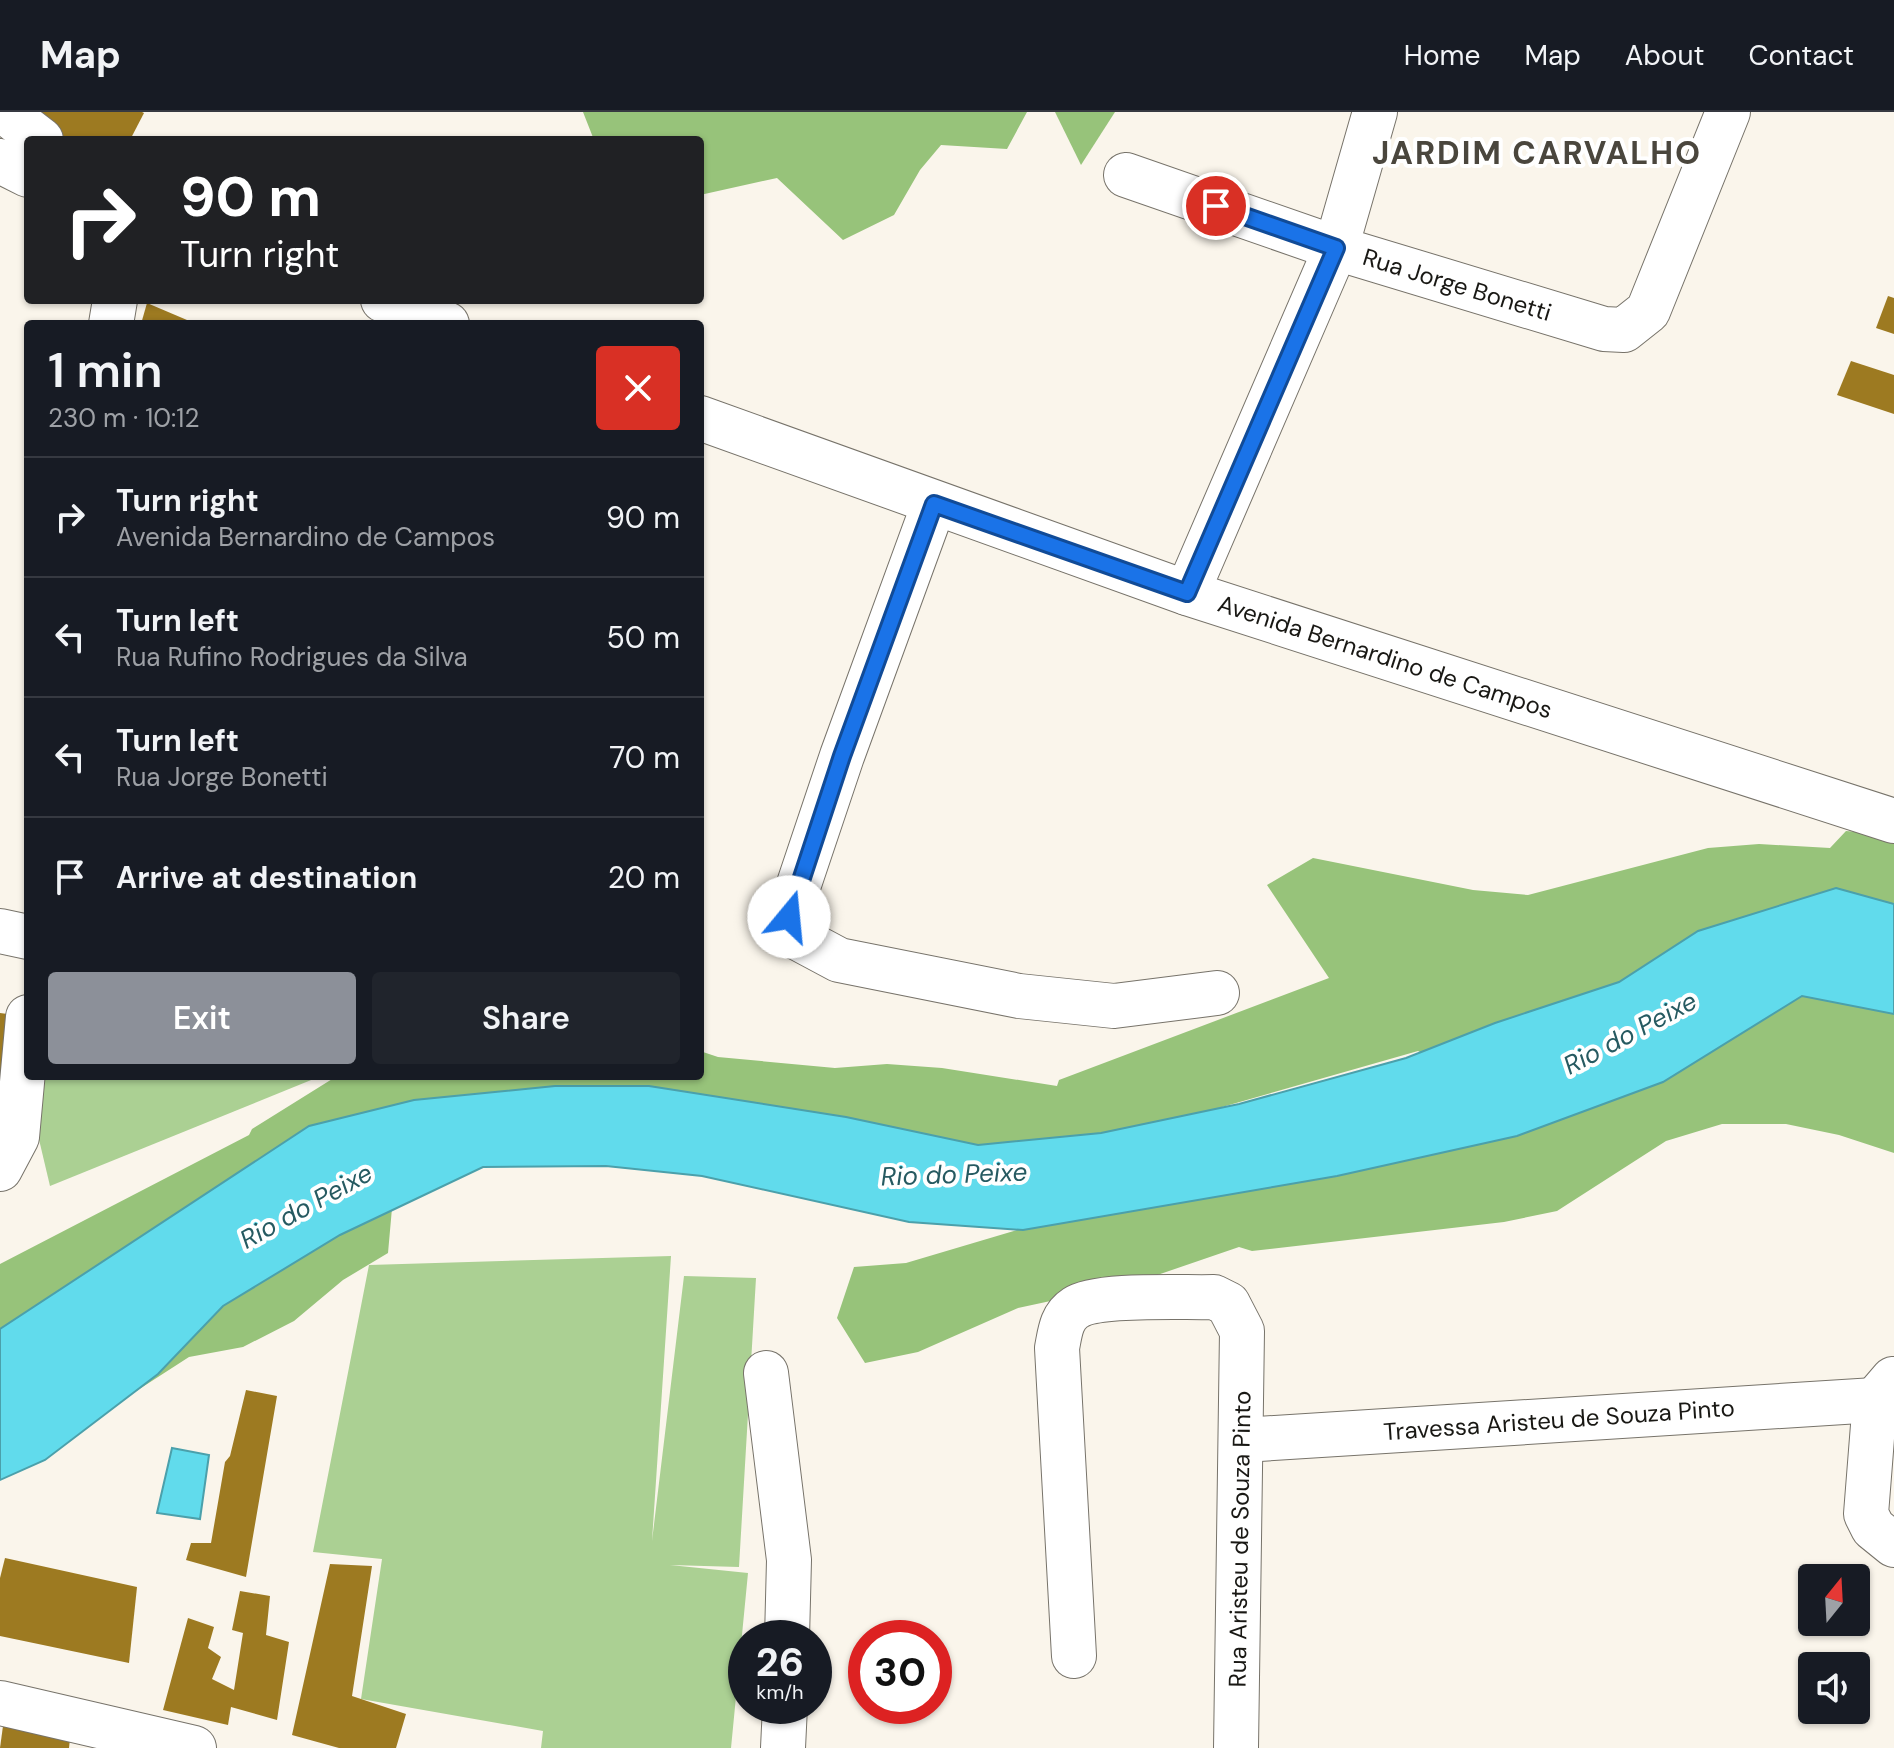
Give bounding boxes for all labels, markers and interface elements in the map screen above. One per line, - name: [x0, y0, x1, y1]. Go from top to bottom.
- text: Map: [40, 30, 121, 80]
- text: Home: [1404, 37, 1480, 74]
- text: Map: [1524, 37, 1581, 74]
- text: About: [1625, 37, 1704, 74]
- text: Contact: [1748, 37, 1854, 74]
- district label: JARDIM CARVALHO: [1372, 132, 1702, 174]
- text: 90 m: [180, 160, 321, 233]
- icon: right: [48, 168, 152, 272]
- pin: [1182, 172, 1250, 240]
- icon: arrive: [1194, 184, 1238, 228]
- text: Turn right: [180, 231, 339, 278]
- street label: Rua Jorge Bonetti: [1359, 241, 1555, 328]
- text: 1 min: [48, 339, 163, 402]
- button: close: [596, 346, 680, 430]
- text: 230 m · 10:12: [48, 401, 199, 435]
- text: Turn right: [116, 481, 259, 520]
- icon: right: [48, 495, 92, 539]
- text: 90 m: [606, 498, 680, 537]
- text: Avenida Bernardino de Campos: [116, 520, 495, 554]
- street label: Avenida Bernardino de Campos: [1214, 588, 1556, 725]
- text: Turn left: [116, 601, 239, 640]
- icon: left: [48, 615, 92, 659]
- text: 50 m: [606, 618, 680, 657]
- text: Rua Rufino Rodrigues da Silva: [116, 640, 468, 674]
- text: Turn left: [116, 721, 239, 760]
- icon: left: [48, 735, 92, 779]
- text: 70 m: [609, 738, 680, 777]
- text: Rua Jorge Bonetti: [116, 760, 328, 794]
- icon: arrive: [48, 855, 92, 899]
- text: Arrive at destination: [116, 858, 417, 897]
- text: 20 m: [608, 858, 680, 897]
- position arrow: [747, 875, 831, 959]
- button: Exit: [48, 972, 356, 1064]
- button: Share: [372, 972, 680, 1064]
- water label: Rio do Peixe: [1557, 984, 1703, 1082]
- water label: Rio do Peixe: [880, 1154, 1028, 1194]
- water label: Rio do Peixe: [234, 1156, 378, 1256]
- street label: Rua Aristeu de Souza Pinto: [1221, 1390, 1258, 1688]
- street label: Travessa Aristeu de Souza Pinto: [1382, 1392, 1736, 1447]
- north arrow: [1798, 1564, 1870, 1636]
- map controls: [1798, 1564, 1870, 1724]
- speed limit sign: 30: [848, 1620, 952, 1724]
- text: 26: [756, 1636, 804, 1688]
- button: sound: [1798, 1652, 1870, 1724]
- text: km/h: [756, 1679, 804, 1705]

